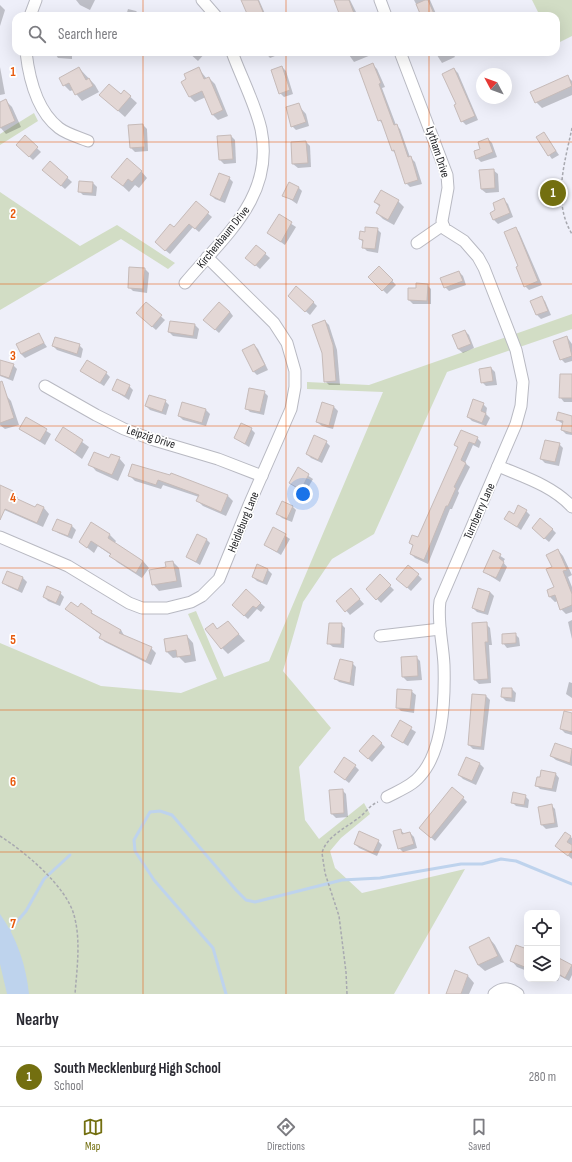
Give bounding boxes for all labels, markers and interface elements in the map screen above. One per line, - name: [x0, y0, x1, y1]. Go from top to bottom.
- search box: [12, 12, 560, 56]
- icon: search: [26, 23, 48, 45]
- text: Search here: [58, 25, 118, 44]
- text: 1: [10, 64, 16, 80]
- north arrow: [476, 68, 512, 104]
- street label: Lytham Drive: [422, 125, 453, 180]
- pin: 1: [540, 178, 566, 208]
- street label: Kirchenbaum Drive: [194, 203, 253, 272]
- text: 2: [10, 206, 16, 222]
- text: 3: [10, 348, 16, 364]
- street label: Leipzig Drive: [125, 423, 177, 452]
- street label: Turnberry Lane: [460, 481, 499, 542]
- your location: [293, 484, 313, 504]
- text: 4: [10, 490, 16, 506]
- street label: Heidleburg Lane: [225, 490, 262, 555]
- text: 5: [10, 632, 16, 648]
- text: 6: [10, 774, 16, 790]
- map controls: [524, 910, 560, 982]
- button: locate: [524, 910, 560, 946]
- text: 7: [10, 916, 16, 932]
- button: layers: [524, 946, 560, 982]
- text: Nearby: [16, 1010, 59, 1030]
- text: South Mecklenburg High School: [54, 1059, 221, 1078]
- text: 1: [26, 1069, 32, 1085]
- text: 280 m: [529, 1069, 556, 1085]
- text: School: [54, 1078, 84, 1094]
- tab: Map: [82, 1116, 104, 1153]
- tab: Directions: [267, 1116, 305, 1153]
- tab: Saved: [468, 1116, 490, 1153]

